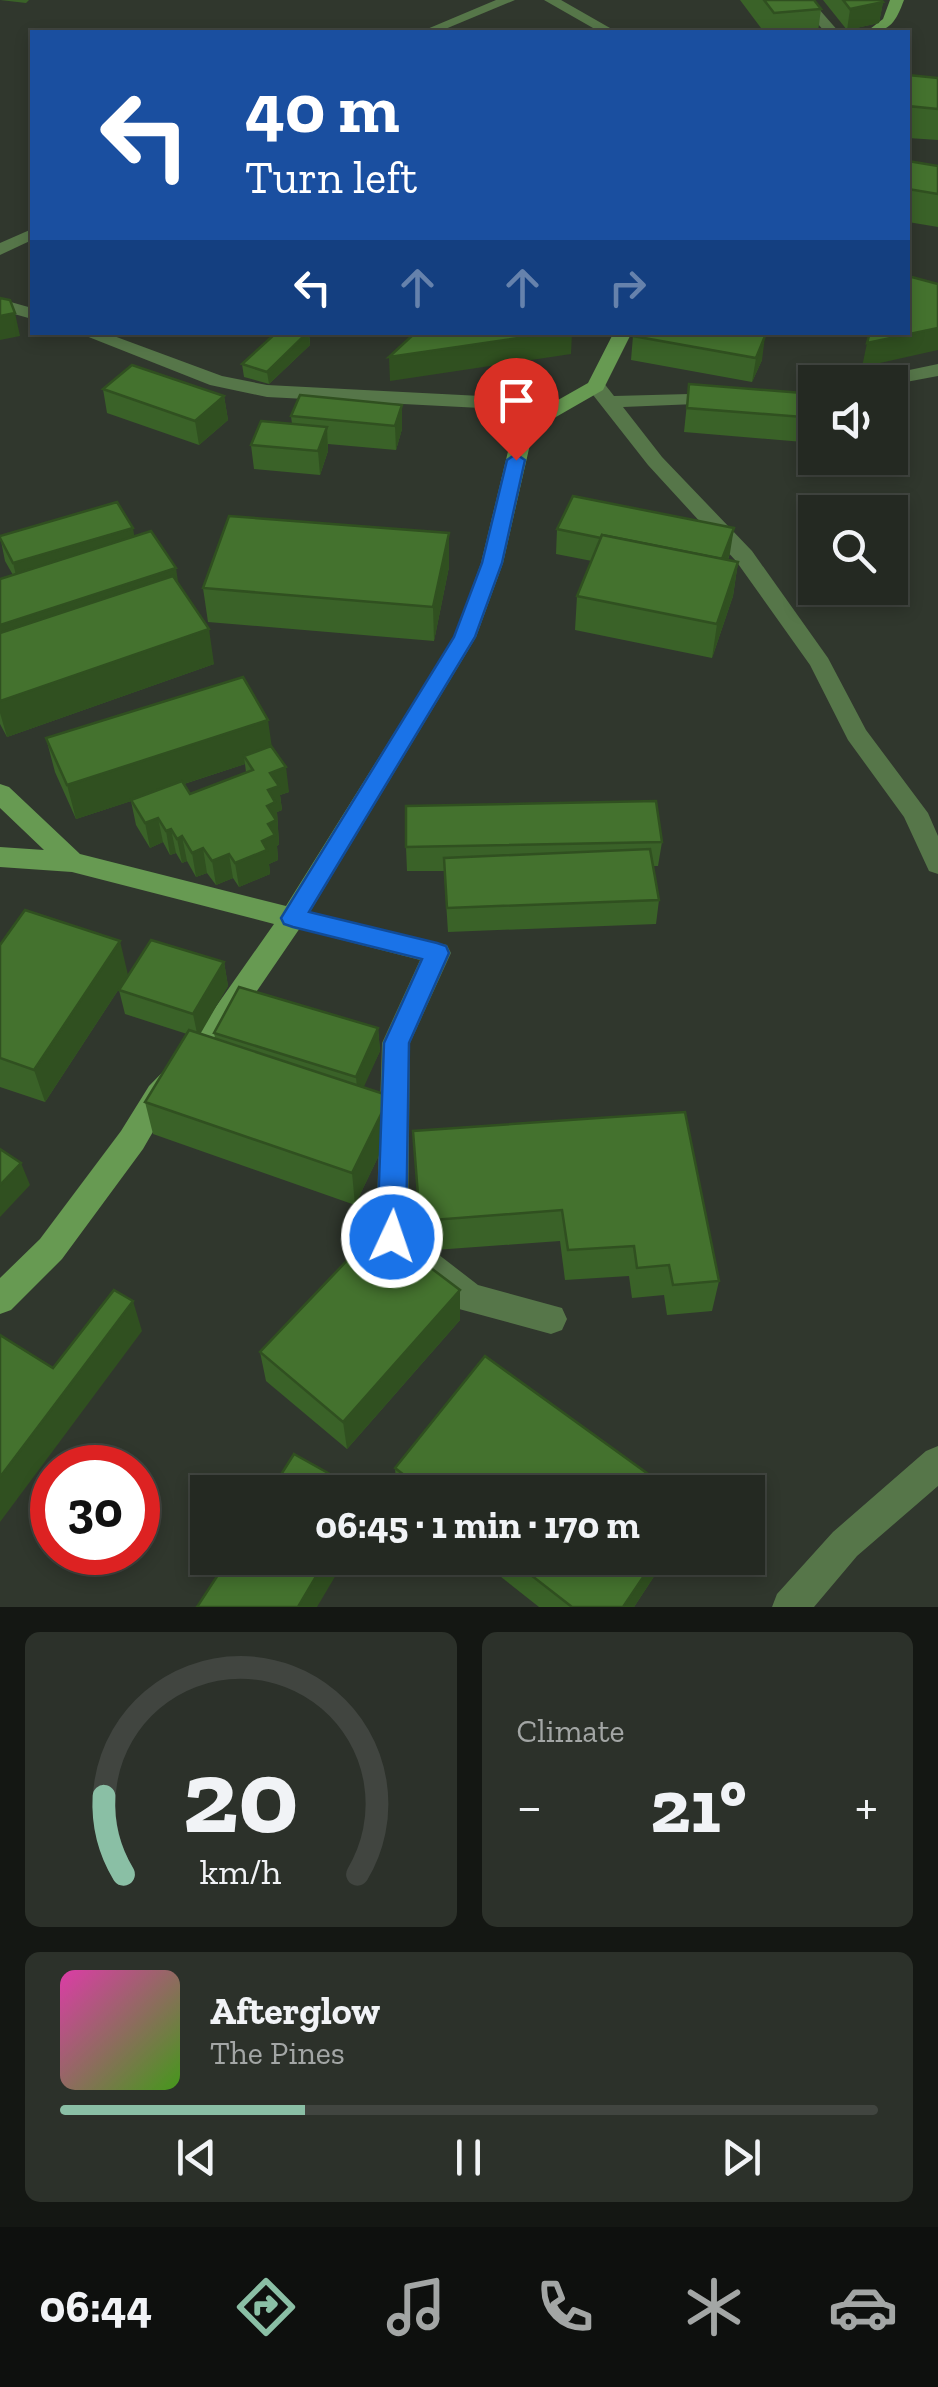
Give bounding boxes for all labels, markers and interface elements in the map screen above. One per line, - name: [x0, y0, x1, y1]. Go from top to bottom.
- text: 40 m: [245, 66, 400, 150]
- icon: left: [80, 70, 210, 200]
- text: Turn left: [245, 151, 417, 205]
- icon: left: [285, 260, 340, 315]
- icon: ahead: [390, 260, 445, 315]
- icon: ahead: [495, 260, 550, 315]
- icon: right: [600, 260, 655, 315]
- pin: [474, 358, 559, 461]
- map controls: [798, 365, 908, 605]
- button: sound: [798, 365, 908, 475]
- icon: arrive: [489, 373, 544, 428]
- button: search: [798, 495, 908, 605]
- position arrow: [340, 1185, 444, 1289]
- speed limit sign: 30: [30, 1445, 160, 1575]
- text: 06:45 · 1 min · 170 m: [315, 1502, 640, 1548]
- text: Climate: [517, 1712, 625, 1750]
- text: 20: [183, 1734, 299, 1859]
- text: 21°: [650, 1761, 747, 1851]
- text: −: [517, 1773, 542, 1839]
- text: +: [855, 1773, 878, 1839]
- text: km/h: [200, 1850, 282, 1893]
- text: Afterglow: [210, 1988, 380, 2034]
- text: The Pines: [210, 2034, 345, 2072]
- icon: previous: [169, 2130, 224, 2185]
- icon: pause: [441, 2130, 496, 2185]
- icon: next: [714, 2130, 769, 2185]
- icon: directions: [231, 2272, 301, 2342]
- icon: music: [381, 2272, 451, 2342]
- icon: phone: [530, 2272, 600, 2342]
- icon: climate: [679, 2272, 749, 2342]
- icon: car: [828, 2272, 898, 2342]
- text: 06:44: [40, 2280, 152, 2334]

